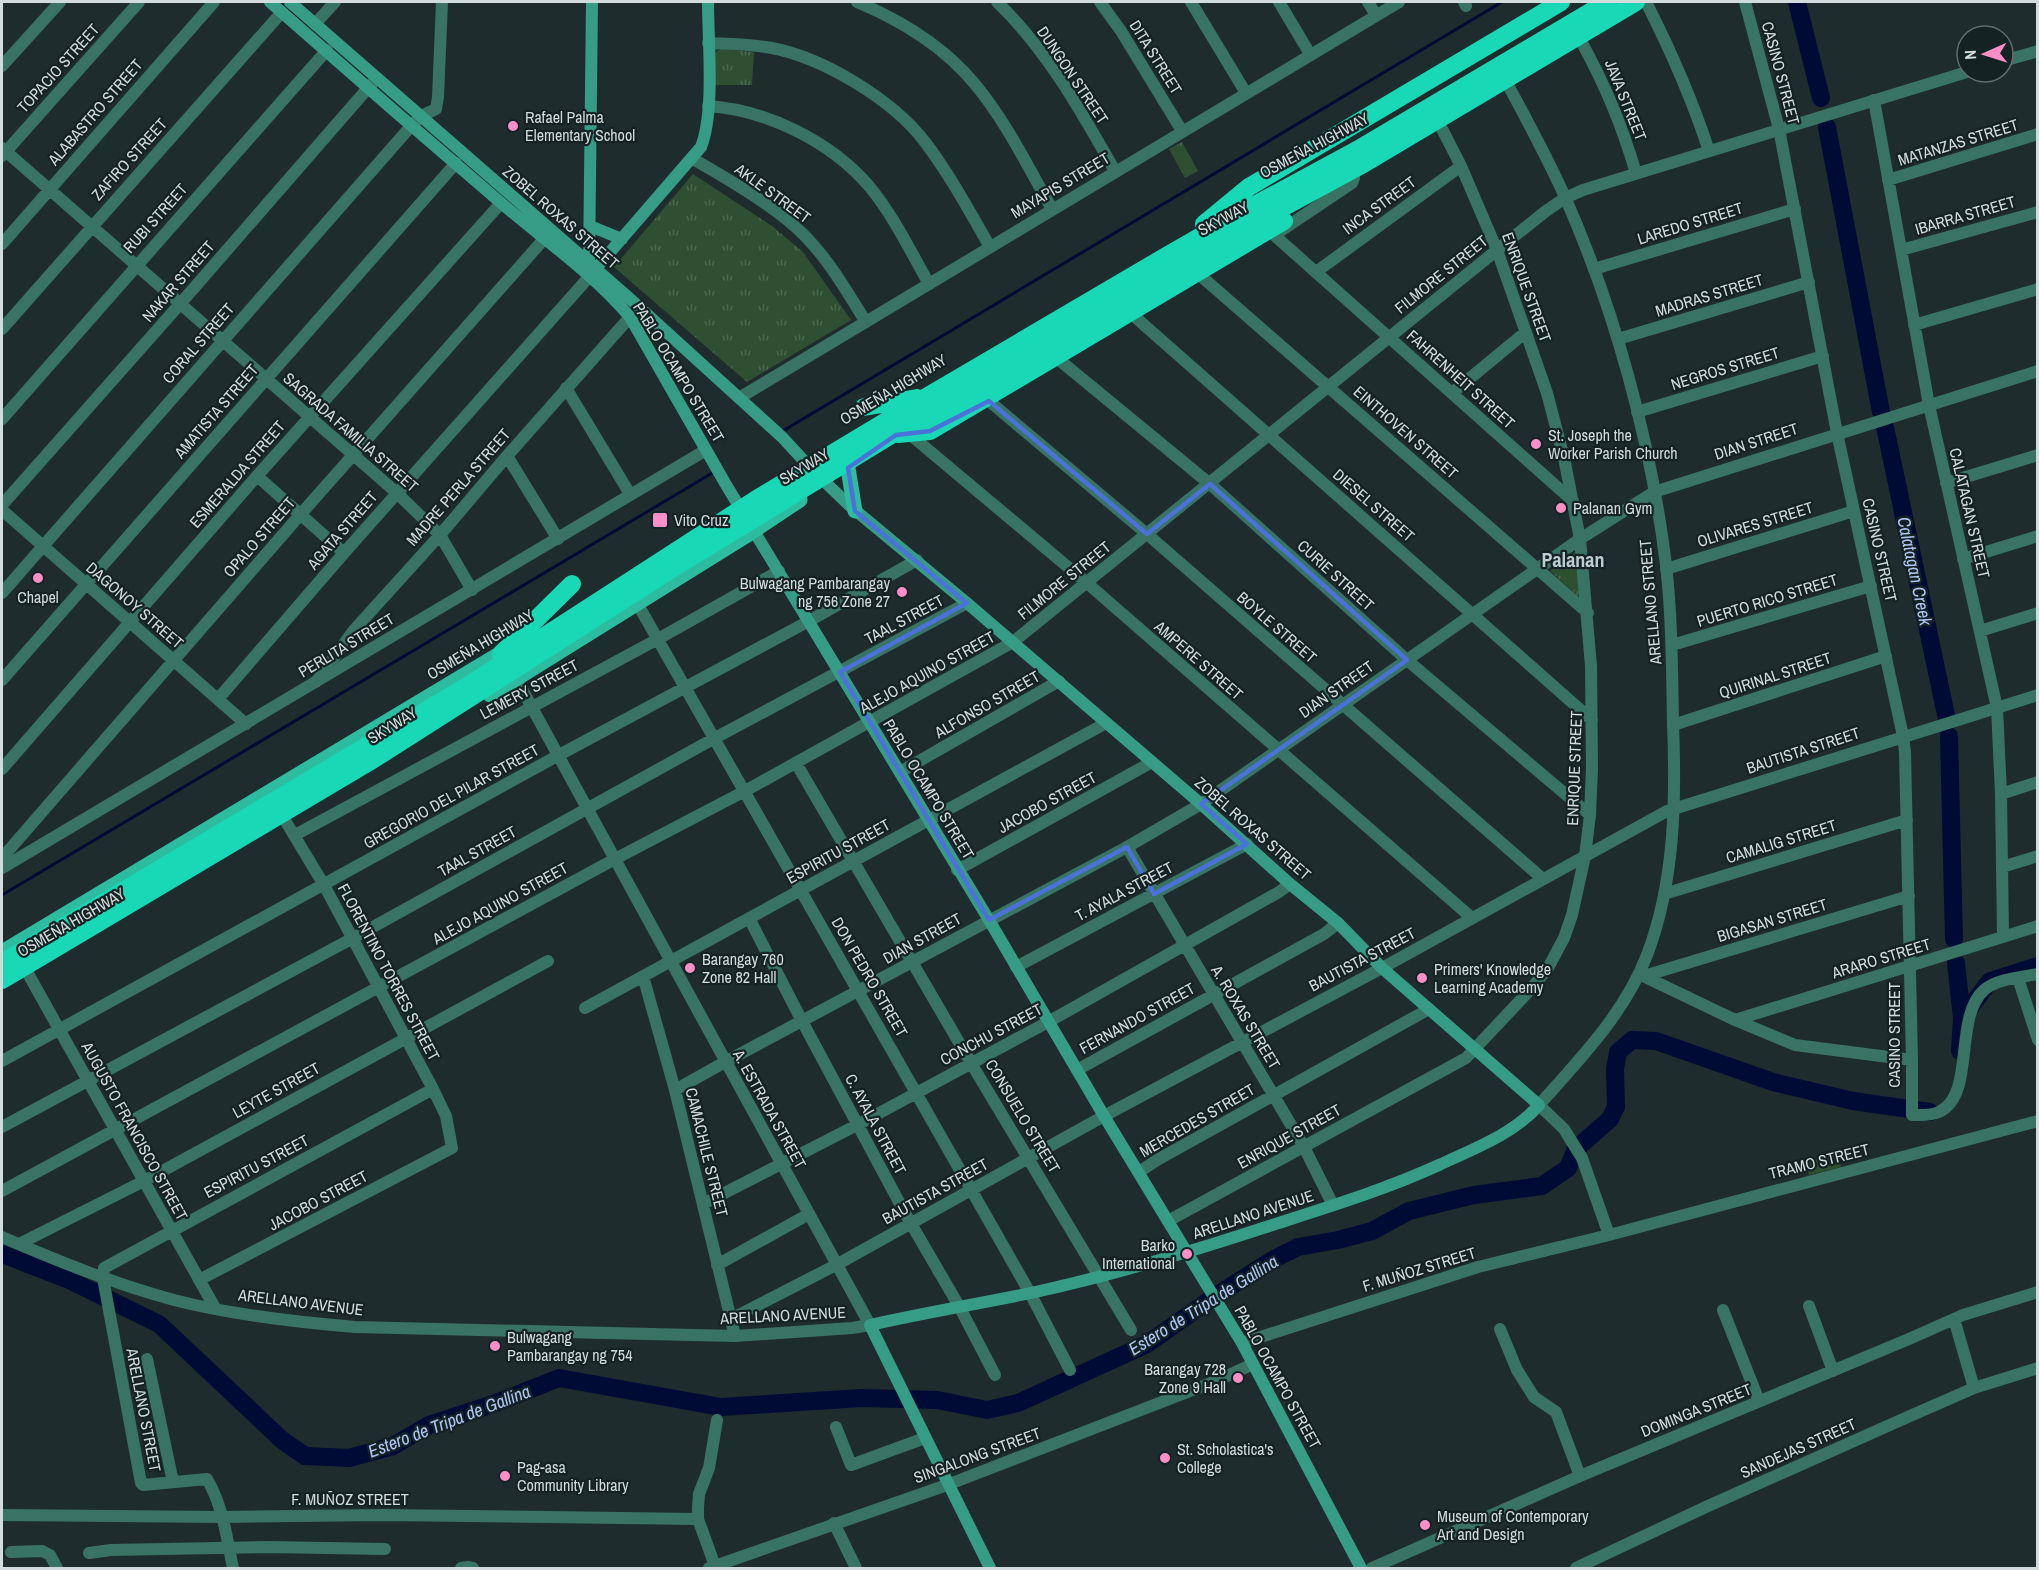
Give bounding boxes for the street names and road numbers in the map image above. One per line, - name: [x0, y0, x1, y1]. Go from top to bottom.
- street label: DITA STREET: [1125, 16, 1187, 98]
- street label: TOPACIO STREET: [12, 19, 104, 117]
- street label: CASINO STREET: [1757, 19, 1805, 127]
- street label: DUNGON STREET: [1032, 22, 1114, 128]
- street label: ALABASTRO STREET: [42, 54, 147, 171]
- street label: JAVA STREET: [1600, 56, 1652, 144]
- street label: OSMEÑA HIGHWAY: [1255, 107, 1373, 183]
- street label: ZAFIRO STREET: [86, 113, 172, 205]
- street label: MATANZAS STREET: [1895, 113, 2021, 171]
- street label: MAYAPIS STREET: [1006, 147, 1114, 223]
- street label: AKLE STREET: [730, 157, 815, 228]
- street label: ZOBEL ROXAS STREET: [498, 160, 624, 274]
- street label: INCA STREET: [1338, 171, 1420, 239]
- street label: RUBI STREET: [118, 178, 192, 258]
- street label: IBARRA STREET: [1912, 190, 2018, 240]
- street label: SKYWAY: [1194, 195, 1253, 241]
- street label: LAREDO STREET: [1634, 196, 1746, 250]
- street label: ENRIQUE STREET: [1497, 229, 1557, 345]
- street label: FILMORE STREET: [1390, 230, 1492, 318]
- street label: NAKAR STREET: [137, 236, 219, 326]
- street label: MADRAS STREET: [1652, 268, 1766, 322]
- street label: CORAL STREET: [157, 298, 239, 388]
- street label: PABLO OCAMPO STREET: [628, 298, 730, 446]
- street label: FAHRENHEIT STREET: [1402, 325, 1520, 433]
- street label: NEGROS STREET: [1668, 341, 1782, 395]
- street label: OSMEÑA HIGHWAY: [835, 348, 951, 430]
- street label: AMATISTA STREET: [168, 359, 263, 464]
- street label: SAGRADA FAMILIA STREET: [279, 367, 423, 497]
- street label: EINTHOVEN STREET: [1349, 380, 1463, 484]
- street label: ESMERALDA STREET: [184, 416, 290, 532]
- street label: DIAN STREET: [1711, 417, 1801, 465]
- street label: MADRE PERLA STREET: [401, 424, 515, 550]
- street label: SKYWAY: [775, 442, 833, 490]
- street label: CALATAGAN STREET: [1944, 446, 1996, 580]
- street label: DIESEL STREET: [1328, 463, 1420, 547]
- street label: AGATA STREET: [301, 486, 382, 575]
- street label: OPALO STREET: [218, 492, 300, 582]
- street label: OLIVARES STREET: [1694, 496, 1816, 552]
- street label: CASINO STREET: [1857, 496, 1903, 604]
- street label: CURIE STREET: [1293, 535, 1379, 615]
- street label: FILMORE STREET: [1013, 536, 1115, 624]
- street label: ARELLANO STREET: [1634, 539, 1667, 666]
- street label: DAGONOY STREET: [82, 557, 188, 653]
- street label: PUERTO RICO STREET: [1694, 568, 1840, 632]
- street label: BOYLE STREET: [1232, 586, 1322, 668]
- street label: TAAL STREET: [861, 589, 947, 649]
- street label: OSMEÑA HIGHWAY: [422, 603, 538, 685]
- street label: PERLITA STREET: [294, 608, 398, 682]
- street label: AMPERE STREET: [1149, 615, 1248, 705]
- street label: ALEJO AQUINO STREET: [854, 626, 999, 719]
- street label: QUIRINAL STREET: [1716, 646, 1834, 704]
- street label: LEMERY STREET: [476, 654, 582, 724]
- street label: DIAN STREET: [1294, 655, 1378, 723]
- street label: ALFONSO STREET: [929, 665, 1044, 744]
- street label: SKYWAY: [363, 701, 421, 749]
- street label: ENRIQUE STREET: [1561, 710, 1587, 826]
- street label: PABLO OCAMPO STREET: [878, 715, 980, 863]
- street label: BAUTISTA STREET: [1744, 721, 1862, 779]
- street label: GREGORIO DEL PILAR STREET: [359, 738, 543, 854]
- street label: JACOBO STREET: [994, 766, 1100, 838]
- street label: ZOBEL ROXAS STREET: [1190, 771, 1316, 885]
- street label: ESPIRITU STREET: [782, 813, 894, 889]
- street label: CAMALIG STREET: [1723, 814, 1839, 868]
- street label: TAAL STREET: [434, 820, 520, 882]
- street label: T. AYALA STREET: [1071, 856, 1177, 926]
- street label: ALEJO AQUINO STREET: [427, 857, 572, 950]
- street label: FLORENTINO TORRES STREET: [333, 879, 445, 1065]
- street label: OSMEÑA HIGHWAY: [13, 882, 129, 962]
- street label: BIGASAN STREET: [1714, 893, 1830, 947]
- street label: DIAN STREET: [879, 907, 965, 969]
- street label: DON PEDRO STREET: [827, 913, 913, 1041]
- street label: BAUTISTA STREET: [1305, 922, 1419, 996]
- street label: ARARO STREET: [1828, 933, 1933, 984]
- street label: A. ROXAS STREET: [1206, 960, 1286, 1073]
- street label: FERNANDO STREET: [1075, 977, 1199, 1059]
- street label: CASINO STREET: [1883, 982, 1905, 1088]
- street label: CONCHU STREET: [936, 998, 1046, 1070]
- street label: AUGUSTO FRANCISCO STREET: [76, 1037, 193, 1224]
- street label: A. ESTRADA STREET: [728, 1045, 812, 1172]
- street label: CONSUELO STREET: [980, 1055, 1066, 1177]
- street label: LEYTE STREET: [228, 1057, 324, 1123]
- street label: C. AYALA STREET: [840, 1070, 912, 1178]
- street label: MERCEDES STREET: [1135, 1078, 1259, 1162]
- street label: CAMACHILE STREET: [680, 1085, 734, 1219]
- street label: ENRIQUE STREET: [1233, 1098, 1345, 1174]
- street label: ESPIRITU STREET: [200, 1129, 312, 1203]
- street label: TRAMO STREET: [1766, 1138, 1872, 1184]
- street label: BAUTISTA STREET: [878, 1153, 992, 1229]
- street label: JACOBO STREET: [265, 1165, 371, 1235]
- street label: ARELLANO AVENUE: [1189, 1184, 1316, 1244]
- street label: F. MUÑOZ STREET: [1360, 1241, 1478, 1297]
- street label: ARELLANO AVENUE: [236, 1283, 365, 1321]
- street label: ARELLANO AVENUE: [719, 1301, 846, 1329]
- street label: PABLO OCAMPO STREET: [1230, 1302, 1326, 1452]
- street label: ARELLANO STREET: [121, 1345, 167, 1474]
- street label: DOMINGA STREET: [1637, 1378, 1755, 1442]
- street label: SANDEJAS STREET: [1737, 1413, 1859, 1483]
- street label: SINGALONG STREET: [911, 1422, 1043, 1488]
- street label: F. MUÑOZ STREET: [291, 1488, 409, 1510]

